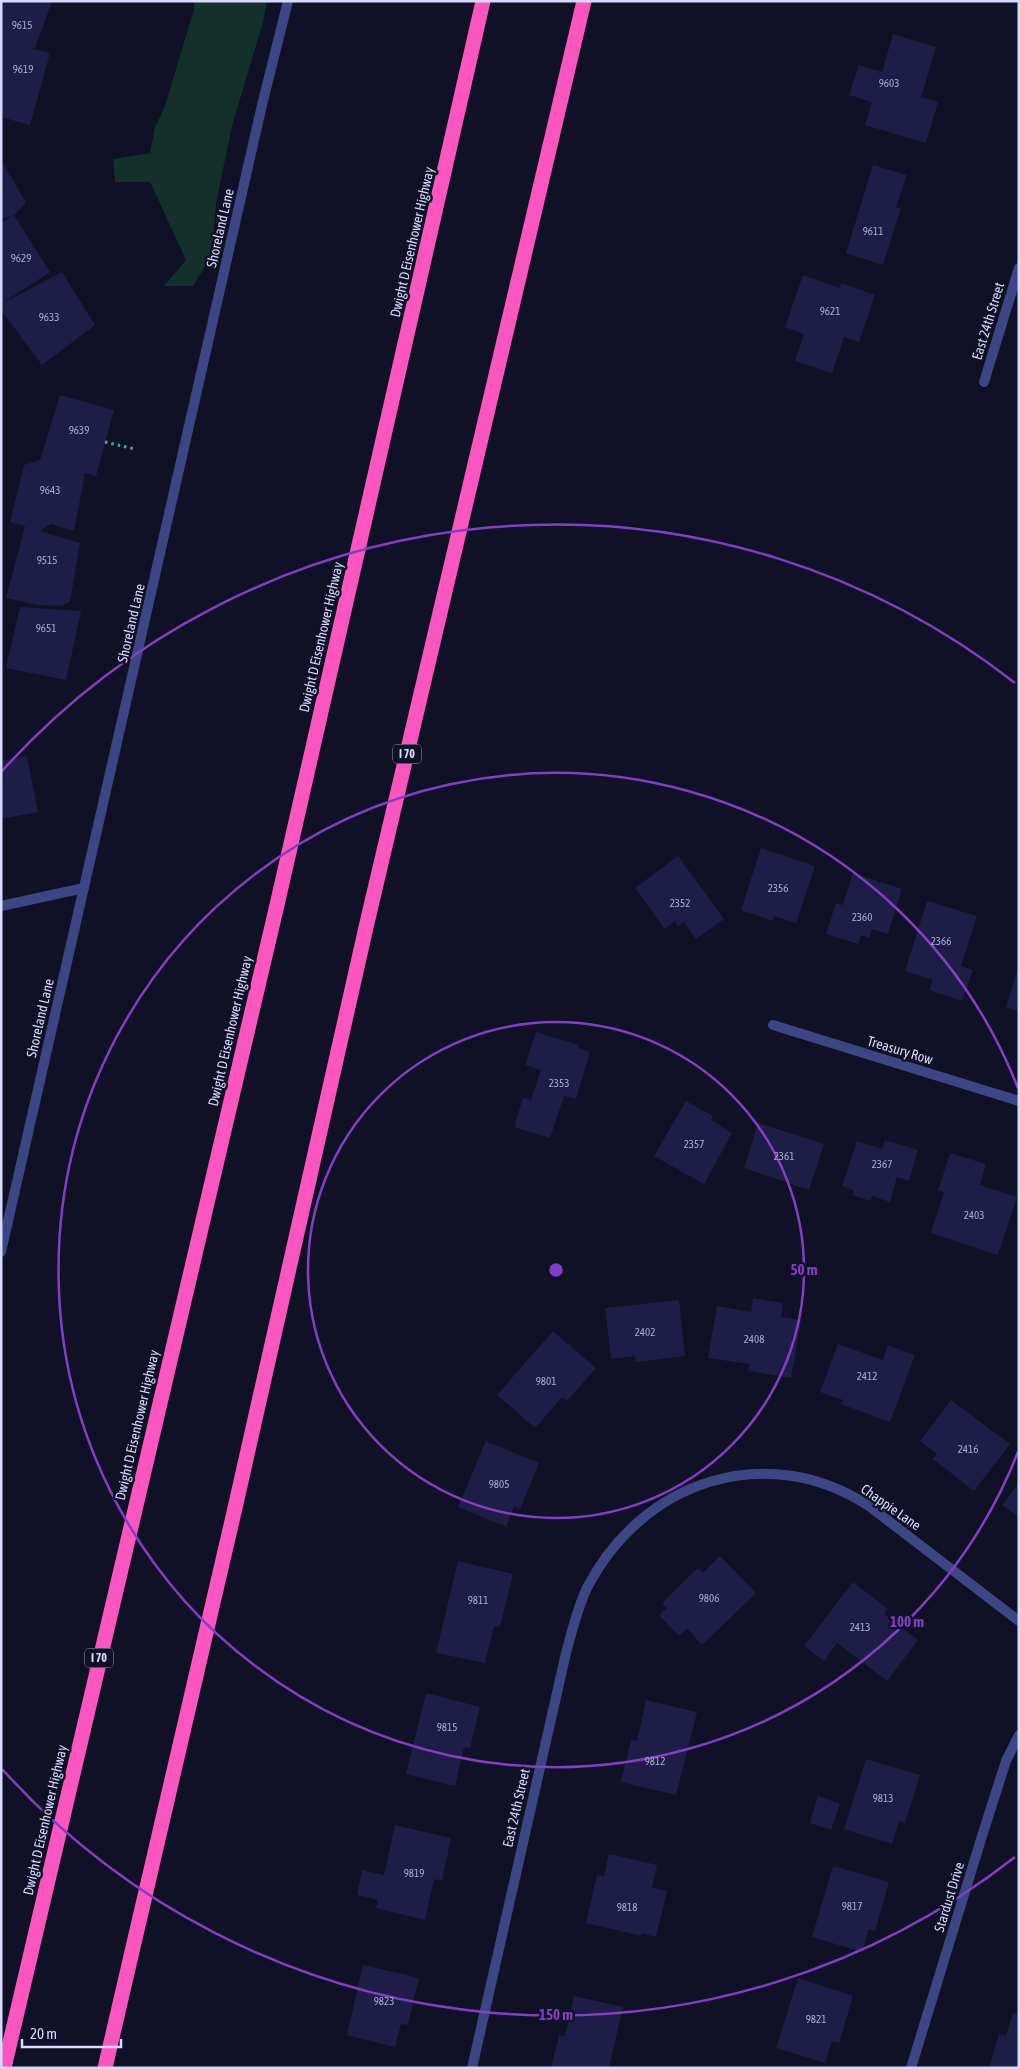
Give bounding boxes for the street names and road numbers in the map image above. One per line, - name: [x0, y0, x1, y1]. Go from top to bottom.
- street label: Dwight D Eisenhower Highway: [387, 165, 437, 319]
- street label: Shoreland Lane: [203, 187, 237, 269]
- street label: East 24th Street: [969, 280, 1007, 362]
- street label: Dwight D Eisenhower Highway: [296, 560, 346, 714]
- street label: Shoreland Lane: [114, 582, 148, 664]
- road number: I 70: [393, 744, 421, 764]
- street label: Dwight D Eisenhower Highway: [205, 954, 255, 1108]
- street label: Shoreland Lane: [23, 977, 57, 1059]
- street label: Treasury Row: [865, 1032, 935, 1068]
- street label: Dwight D Eisenhower Highway: [112, 1348, 162, 1502]
- street label: Chappie Lane: [858, 1481, 924, 1533]
- road number: I 70: [85, 1649, 113, 1668]
- street label: Dwight D Eisenhower Highway: [20, 1743, 70, 1897]
- street label: East 24th Street: [499, 1767, 533, 1849]
- street label: Stardust Drive: [931, 1860, 967, 1934]

